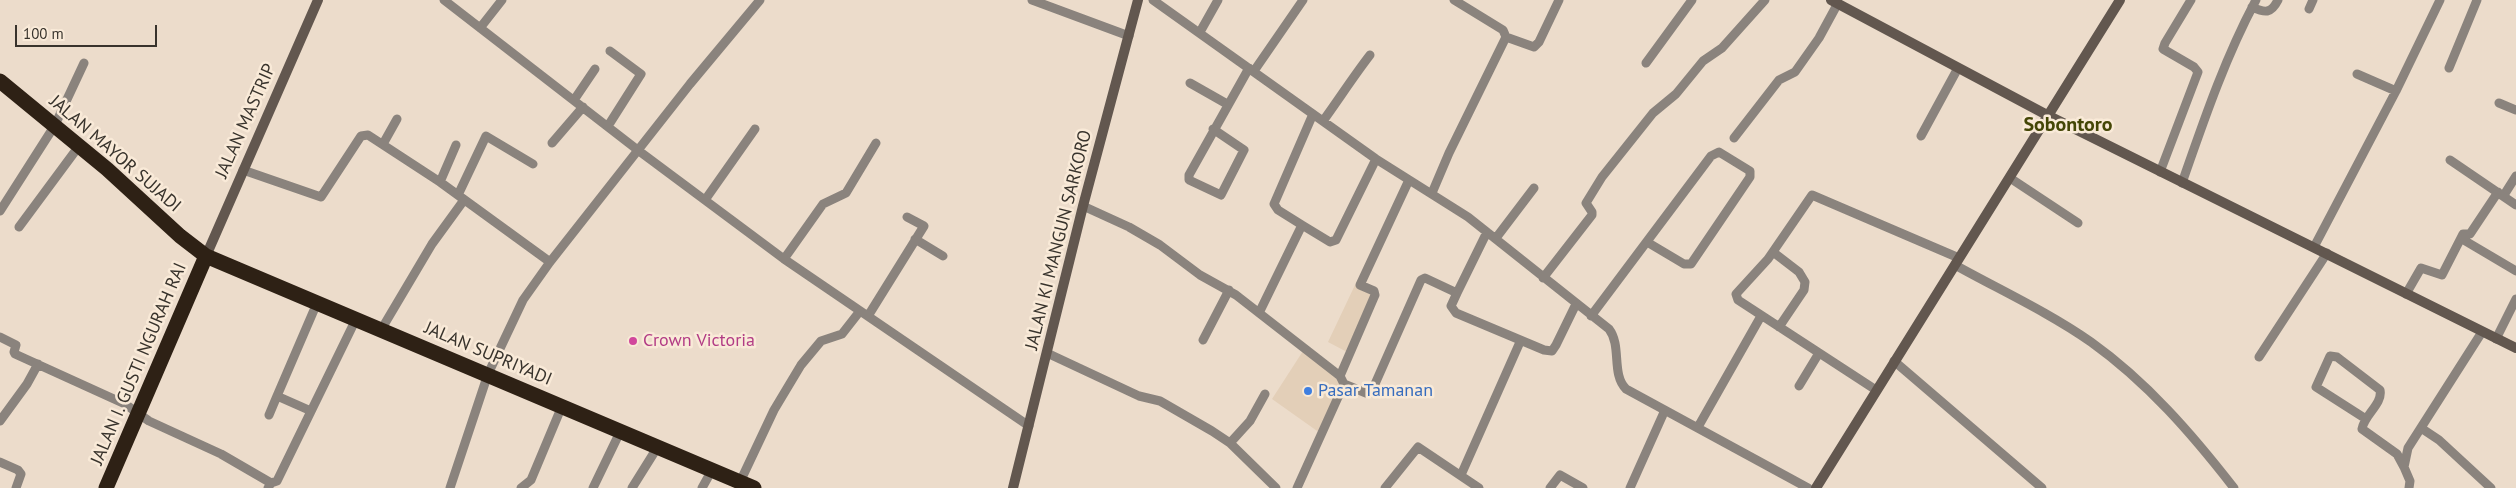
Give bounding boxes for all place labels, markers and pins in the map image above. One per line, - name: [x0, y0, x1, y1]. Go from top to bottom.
- place label: Crown Victoria: [643, 330, 755, 352]
- marker: Crown Victoria: [627, 335, 639, 347]
- place label: Pasar Tamanan: [1318, 380, 1433, 402]
- marker: Pasar Tamanan: [1302, 385, 1314, 397]

